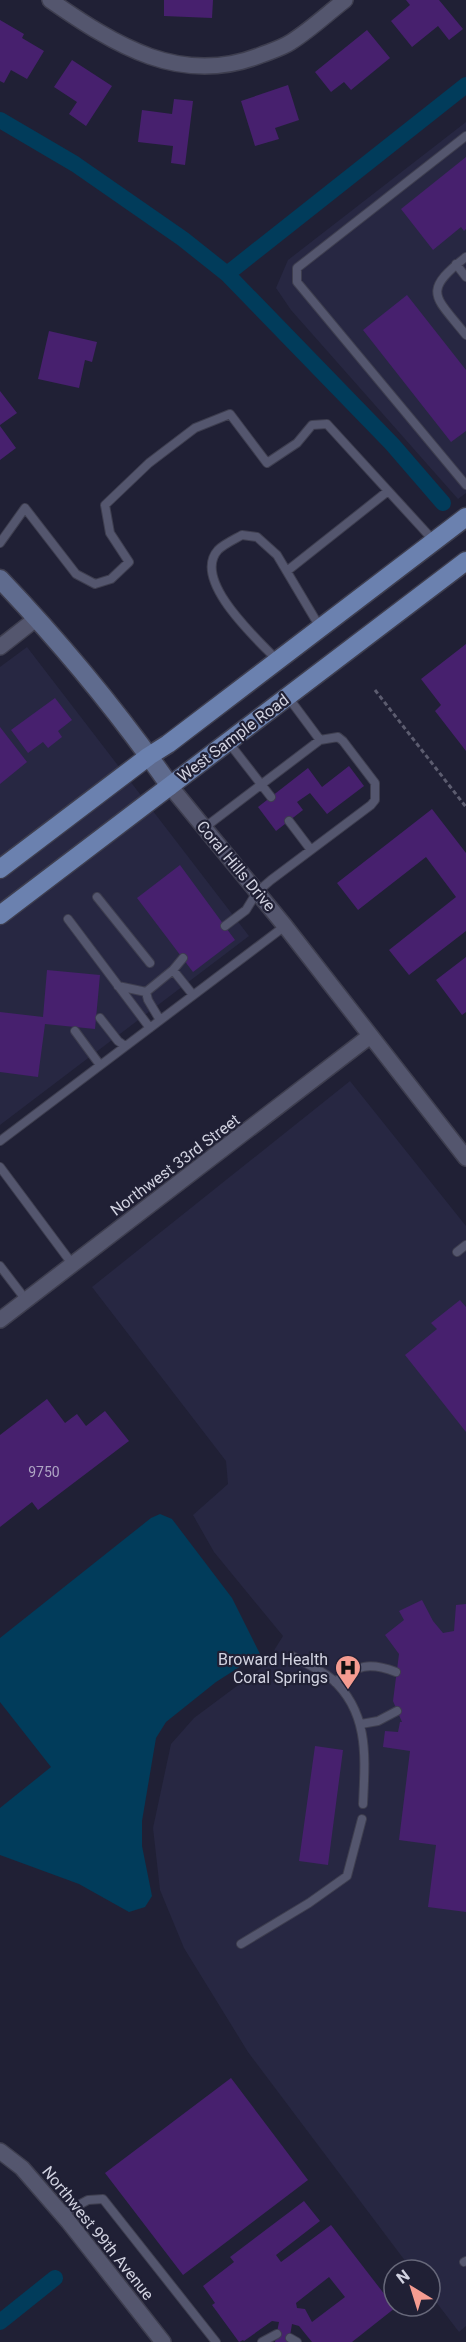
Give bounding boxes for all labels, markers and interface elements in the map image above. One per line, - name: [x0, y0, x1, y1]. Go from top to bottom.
- street label: West Sample Road: [174, 690, 292, 786]
- street label: Coral Hills Drive: [193, 817, 279, 915]
- street label: Northwest 33rd Street: [107, 1110, 243, 1220]
- house number: 9750: [28, 1464, 60, 1480]
- place label: Broward Health Coral Springs: [218, 1650, 328, 1687]
- hospital icon: Broward Health Coral Springs: [333, 1653, 363, 1691]
- street label: Northwest 99th Avenue: [38, 2162, 158, 2304]
- north arrow: [382, 2258, 442, 2318]
- text: N: [393, 2266, 413, 2288]

